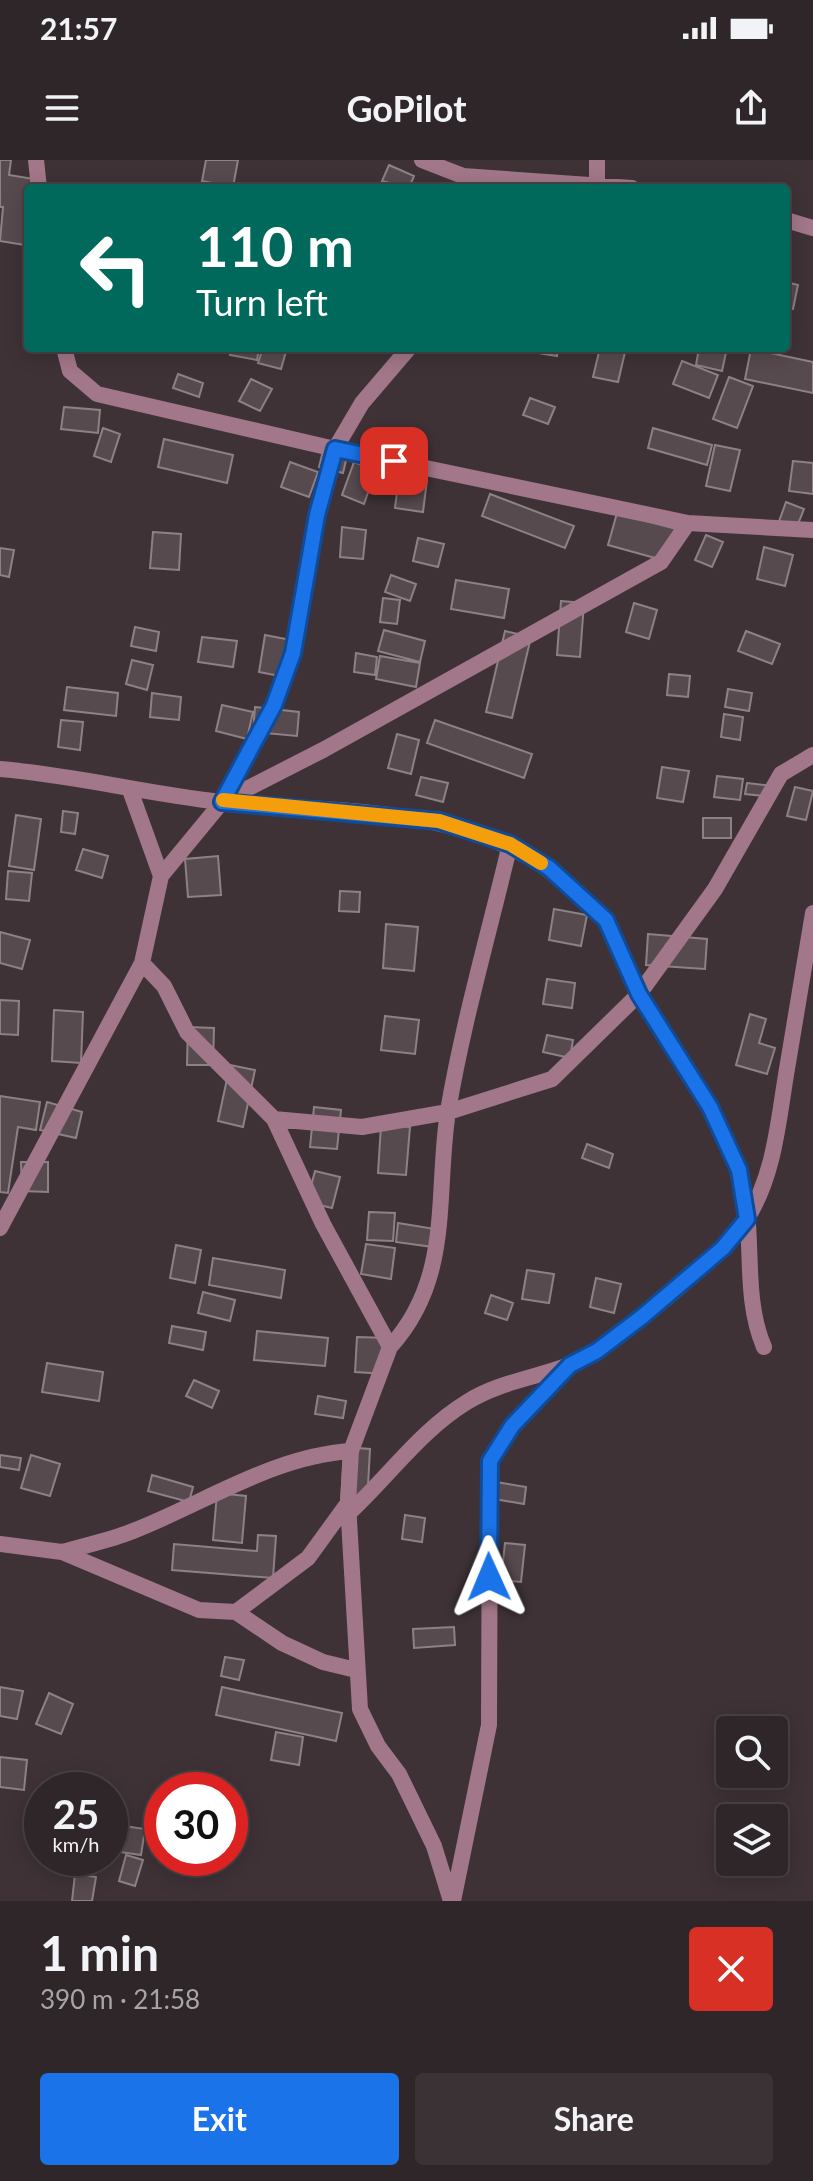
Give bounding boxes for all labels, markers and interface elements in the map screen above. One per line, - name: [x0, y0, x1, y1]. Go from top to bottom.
- text: 21:57: [40, 10, 117, 46]
- icon: menu: [40, 86, 84, 130]
- text: GoPilot: [346, 86, 467, 130]
- icon: share: [729, 86, 773, 130]
- text: 110 m: [196, 212, 354, 279]
- icon: left: [64, 216, 168, 320]
- text: Turn left: [196, 280, 328, 324]
- pin: [360, 427, 428, 495]
- icon: arrive: [372, 439, 416, 483]
- position arrow: [447, 1535, 531, 1619]
- map controls: [716, 1716, 788, 1876]
- button: search: [716, 1716, 788, 1788]
- speed limit sign: 30: [144, 1772, 248, 1876]
- text: 25: [53, 1790, 99, 1838]
- button: layers: [716, 1804, 788, 1876]
- text: km/h: [53, 1832, 99, 1856]
- text: 1 min: [40, 1924, 159, 1981]
- button: close: [689, 1927, 773, 2011]
- text: 390 m · 21:58: [40, 1983, 200, 2015]
- button: Exit: [40, 2073, 399, 2165]
- button: Share: [415, 2073, 773, 2165]

